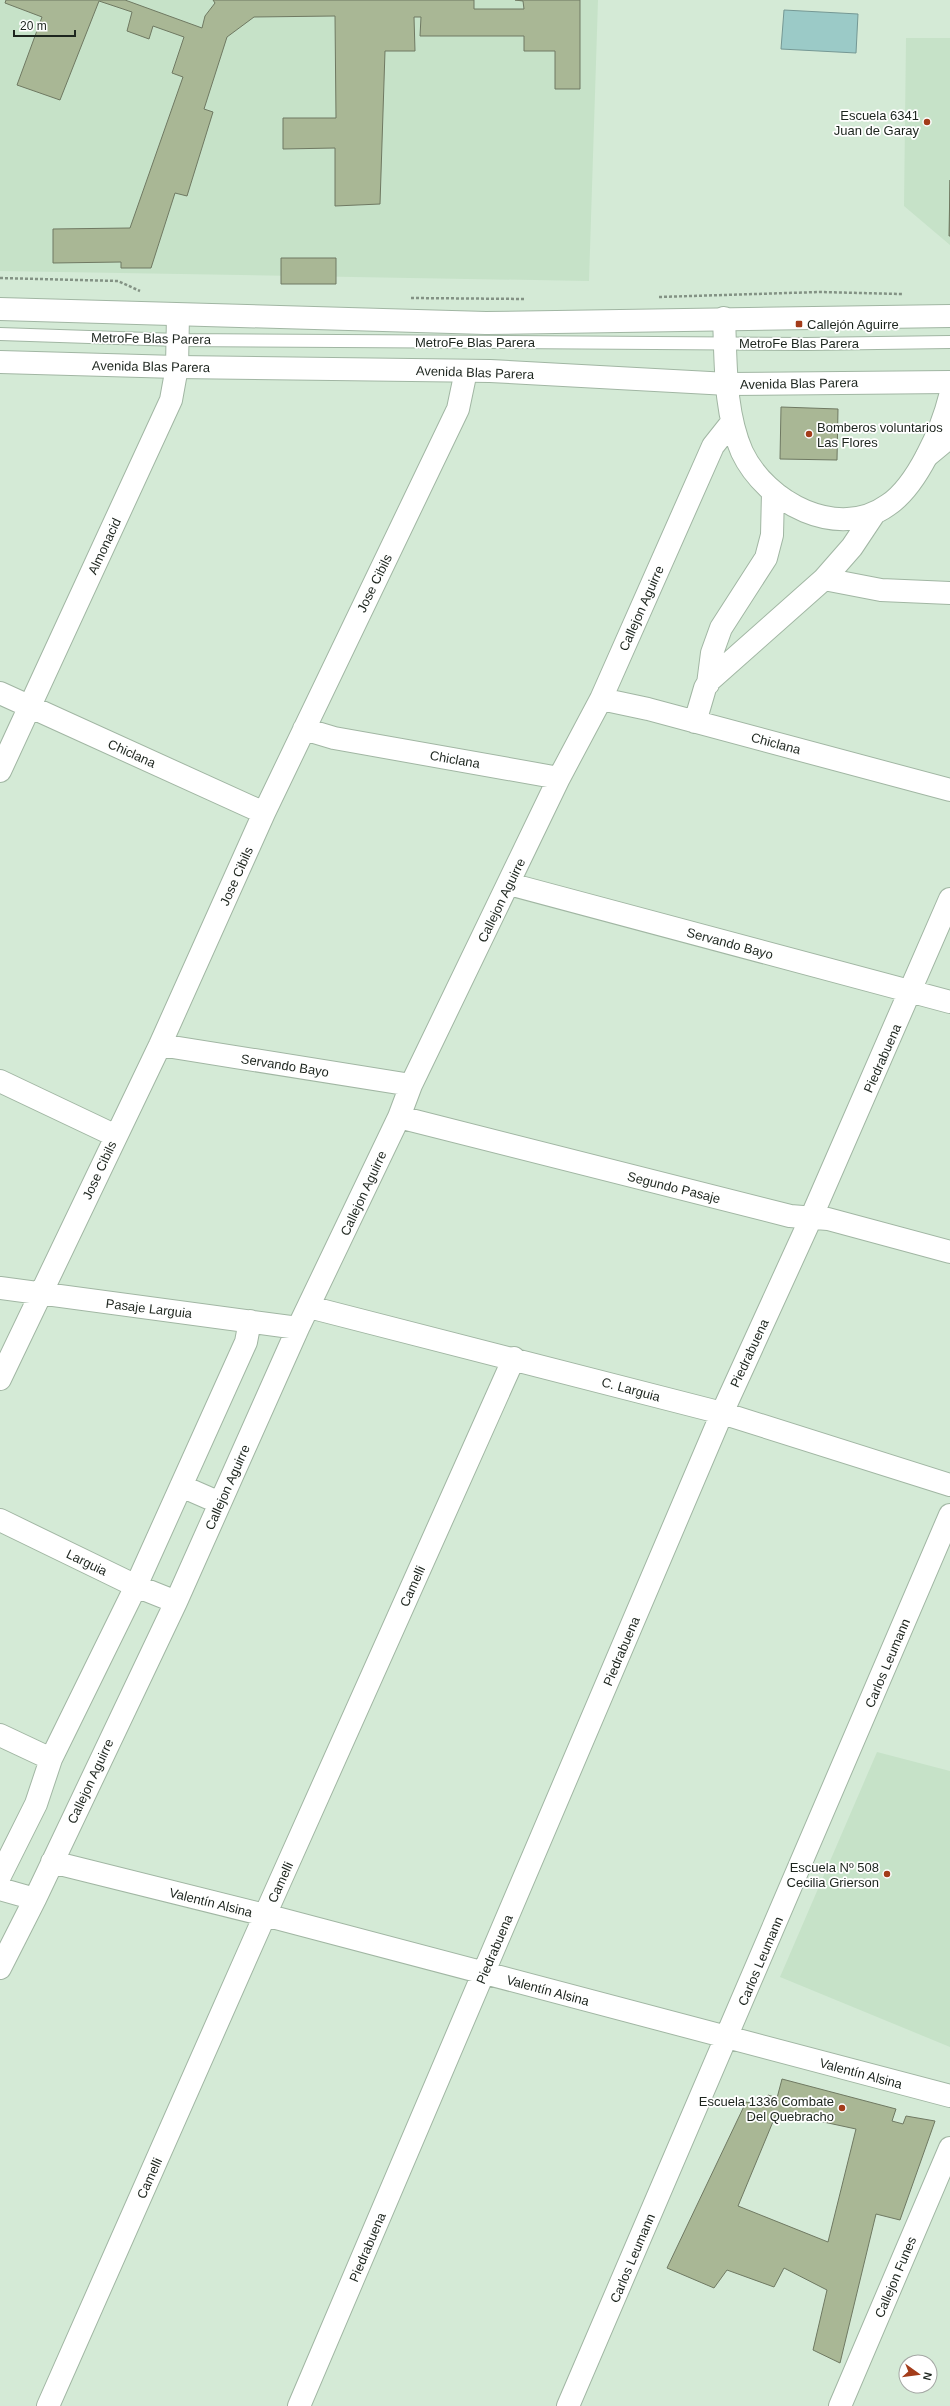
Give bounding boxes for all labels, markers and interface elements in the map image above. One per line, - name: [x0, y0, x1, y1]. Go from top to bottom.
- scale bar: [14, 12, 75, 38]
- text: 20 m: [20, 19, 47, 33]
- place label: Escuela 6341 Juan de Garay: [834, 108, 919, 138]
- marker: Escuela 6341 Juan de Garay: [922, 117, 932, 127]
- place label: Callejón Aguirre: [807, 317, 899, 332]
- marker: Callejón Aguirre: [794, 319, 804, 329]
- street label: MetroFe Blas Parera: [91, 330, 212, 347]
- street label: MetroFe Blas Parera: [415, 335, 536, 350]
- street label: MetroFe Blas Parera: [739, 336, 860, 351]
- street label: Avenida Blas Parera: [92, 358, 211, 375]
- street label: Avenida Blas Parera: [416, 363, 535, 382]
- street label: Avenida Blas Parera: [740, 375, 859, 392]
- place label: Bomberos voluntarios Las Flores: [817, 420, 943, 450]
- marker: Bomberos voluntarios Las Flores: [804, 429, 814, 439]
- street label: Almonacid: [85, 516, 124, 577]
- street label: Jose Cibils: [354, 551, 395, 615]
- street label: Callejon Aguirre: [616, 563, 667, 653]
- street label: Chiclana: [749, 730, 803, 757]
- street label: Chiclana: [106, 736, 159, 771]
- street label: Chiclana: [429, 748, 482, 771]
- street label: Jose Cibils: [217, 844, 256, 908]
- street label: Callejon Aguirre: [475, 856, 528, 945]
- street label: Servando Bayo: [685, 925, 775, 962]
- street label: Piedrabuena: [861, 1021, 905, 1095]
- street label: Servando Bayo: [240, 1051, 330, 1080]
- street label: Jose Cibils: [79, 1138, 120, 1202]
- street label: Callejon Aguirre: [337, 1148, 390, 1238]
- street label: Segundo Pasaje: [626, 1169, 722, 1206]
- street label: Pasaje Larguia: [105, 1296, 194, 1321]
- street label: Piedrabuena: [727, 1316, 772, 1390]
- street label: C. Larguia: [600, 1374, 663, 1405]
- street label: Callejon Aguirre: [202, 1442, 253, 1532]
- street label: Larguia: [64, 1546, 110, 1579]
- street label: Camelli: [397, 1563, 428, 1609]
- street label: Piedrabuena: [600, 1614, 643, 1688]
- street label: Carlos Leumann: [862, 1616, 913, 1710]
- street label: Callejon Aguirre: [64, 1736, 117, 1826]
- street label: Camelli: [265, 1859, 296, 1905]
- place label: Escuela Nº 508 Cecilia Grierson: [787, 1860, 879, 1890]
- marker: Escuela Nº 508 Cecilia Grierson: [882, 1869, 892, 1879]
- street label: Valentín Alsina: [168, 1885, 255, 1920]
- street label: Piedrabuena: [473, 1912, 516, 1986]
- street label: Carlos Leumann: [735, 1914, 786, 2008]
- street label: Valentín Alsina: [505, 1972, 592, 2009]
- street label: Valentín Alsina: [818, 2055, 905, 2092]
- place label: Escuela 1336 Combate Del Quebracho: [699, 2094, 834, 2124]
- marker: Escuela 1336 Combate Del Quebracho: [837, 2103, 847, 2113]
- street label: Camelli: [134, 2155, 165, 2201]
- street label: Piedrabuena: [346, 2210, 389, 2284]
- street label: Carlos Leumann: [607, 2211, 658, 2305]
- street label: Callejon Funes: [872, 2234, 919, 2320]
- north arrow: [898, 2354, 938, 2394]
- text: N: [921, 2371, 934, 2382]

